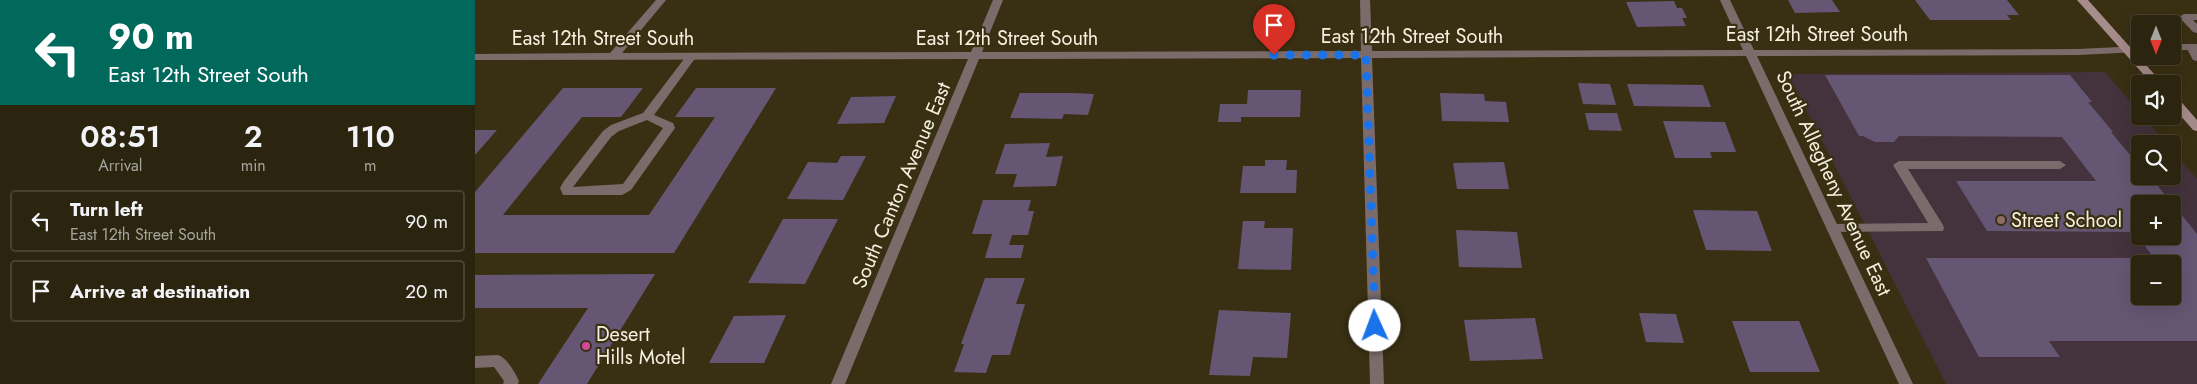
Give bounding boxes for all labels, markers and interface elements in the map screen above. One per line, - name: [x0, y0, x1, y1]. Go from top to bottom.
- pin: [1253, 4, 1295, 55]
- icon: arrive: [1260, 11, 1288, 39]
- text: 90 m: [108, 12, 194, 62]
- north arrow: [2131, 15, 2181, 65]
- map controls: [2131, 15, 2181, 305]
- icon: left: [25, 20, 90, 85]
- street label: East 12th Street South: [1726, 20, 1908, 49]
- street label: East 12th Street South: [1321, 22, 1503, 51]
- street label: East 12th Street South: [512, 24, 694, 53]
- street label: East 12th Street South: [916, 24, 1098, 53]
- text: East 12th Street South: [108, 58, 309, 90]
- street label: South Allegheny Avenue East: [1769, 66, 1899, 301]
- button: sound: [2131, 75, 2181, 125]
- street label: South Canton Avenue East: [845, 77, 958, 293]
- text: 08:51: [80, 115, 160, 158]
- text: 2: [244, 115, 263, 158]
- text: 110: [346, 115, 395, 158]
- button: search: [2131, 135, 2181, 185]
- text: Arrival: [98, 154, 142, 177]
- text: min: [241, 154, 266, 177]
- text: m: [364, 154, 377, 177]
- button: +: [2131, 195, 2181, 245]
- text: Turn left: [70, 196, 143, 223]
- place label: Street School: [2011, 206, 2122, 235]
- icon: left: [27, 207, 55, 235]
- text: 90 m: [405, 208, 448, 235]
- marker: Street School: [1995, 214, 2007, 226]
- text: East 12th Street South: [70, 223, 216, 246]
- button: −: [2131, 255, 2181, 305]
- icon: arrive: [27, 277, 55, 305]
- text: Arrive at destination: [70, 278, 250, 305]
- text: 20 m: [405, 278, 448, 305]
- position arrow: [1348, 299, 1400, 351]
- place label: Desert Hills Motel: [596, 320, 686, 372]
- marker: Desert Hills Motel: [580, 340, 592, 352]

